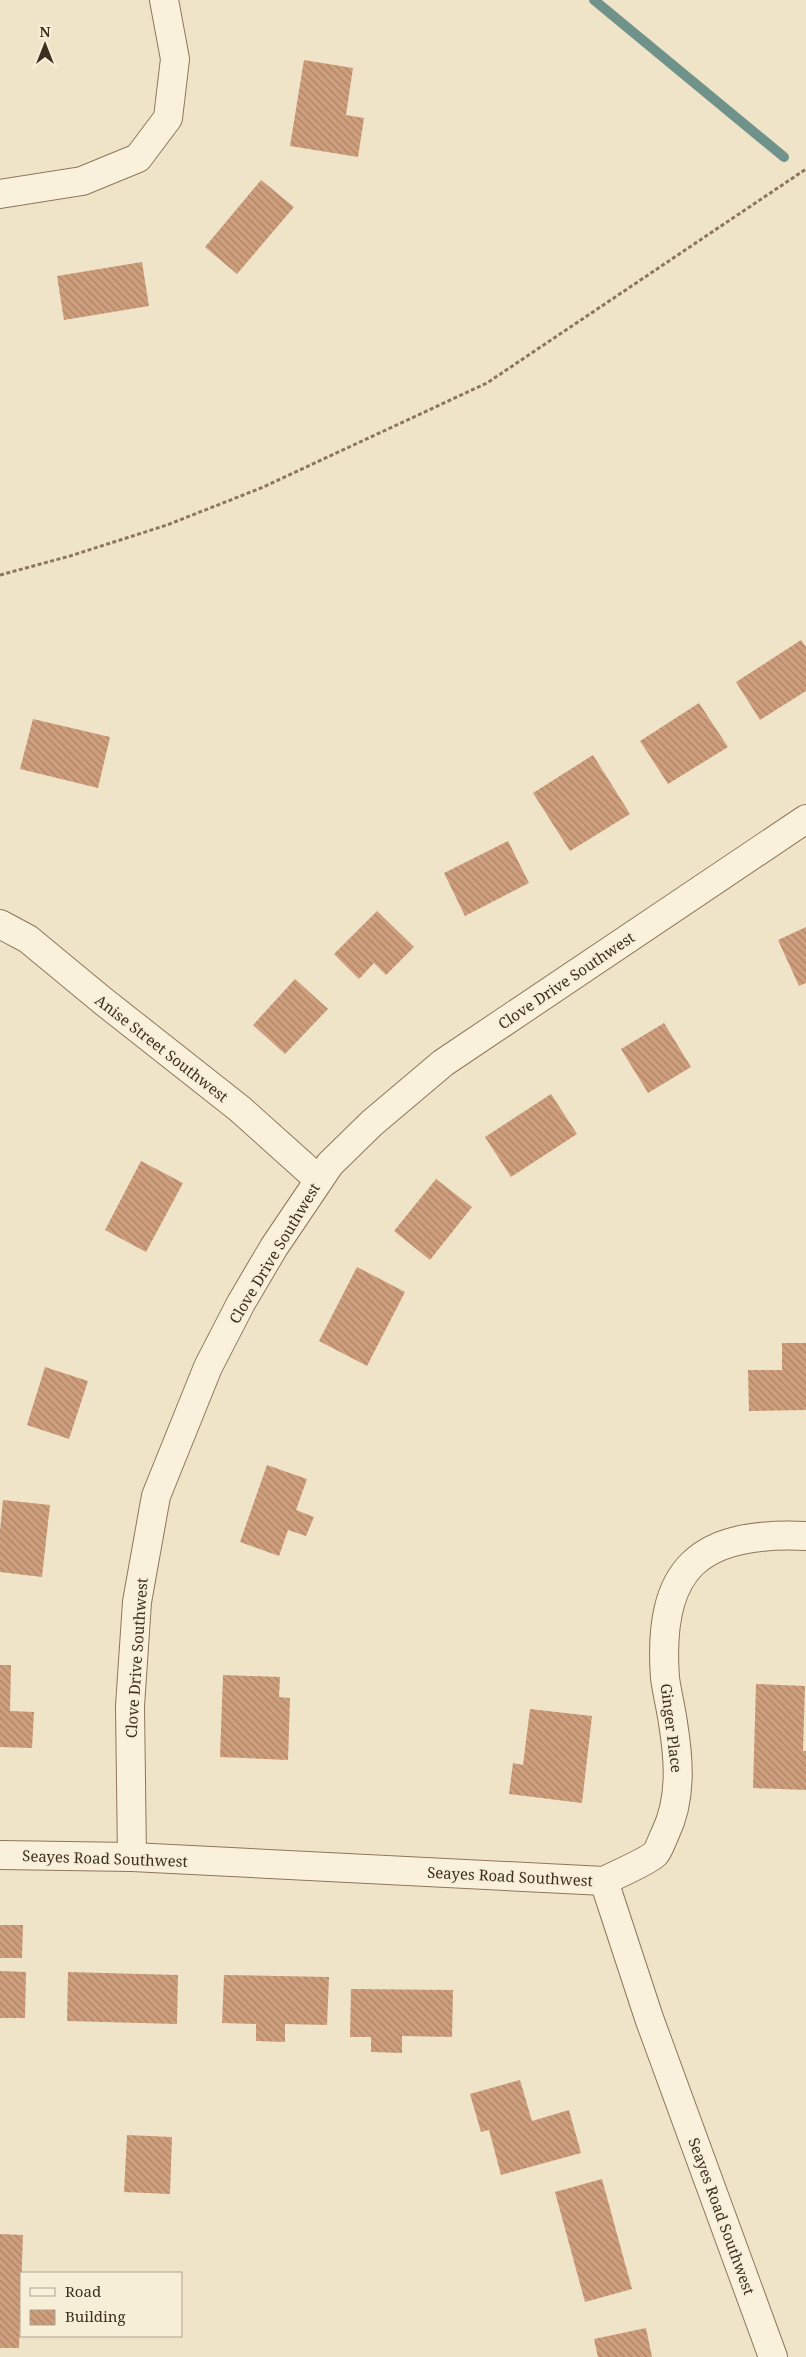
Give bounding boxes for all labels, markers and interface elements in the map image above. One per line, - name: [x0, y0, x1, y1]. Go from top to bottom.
- north arrow: [20, 20, 70, 70]
- text: N: [39, 22, 51, 41]
- street label: Clove Drive Southwest: [494, 927, 638, 1033]
- street label: Anise Street Southwest: [91, 990, 233, 1106]
- street label: Clove Drive Southwest: [224, 1179, 324, 1327]
- street label: Clove Drive Southwest: [120, 1577, 152, 1739]
- street label: Ginger Place: [657, 1682, 687, 1774]
- street label: Seayes Road Southwest: [22, 1845, 188, 1871]
- street label: Seayes Road Southwest: [427, 1862, 593, 1890]
- street label: Seayes Road Southwest: [684, 2135, 760, 2297]
- legend: [20, 2272, 182, 2337]
- text: Road: [65, 2281, 101, 2301]
- text: Building: [65, 2306, 126, 2326]

